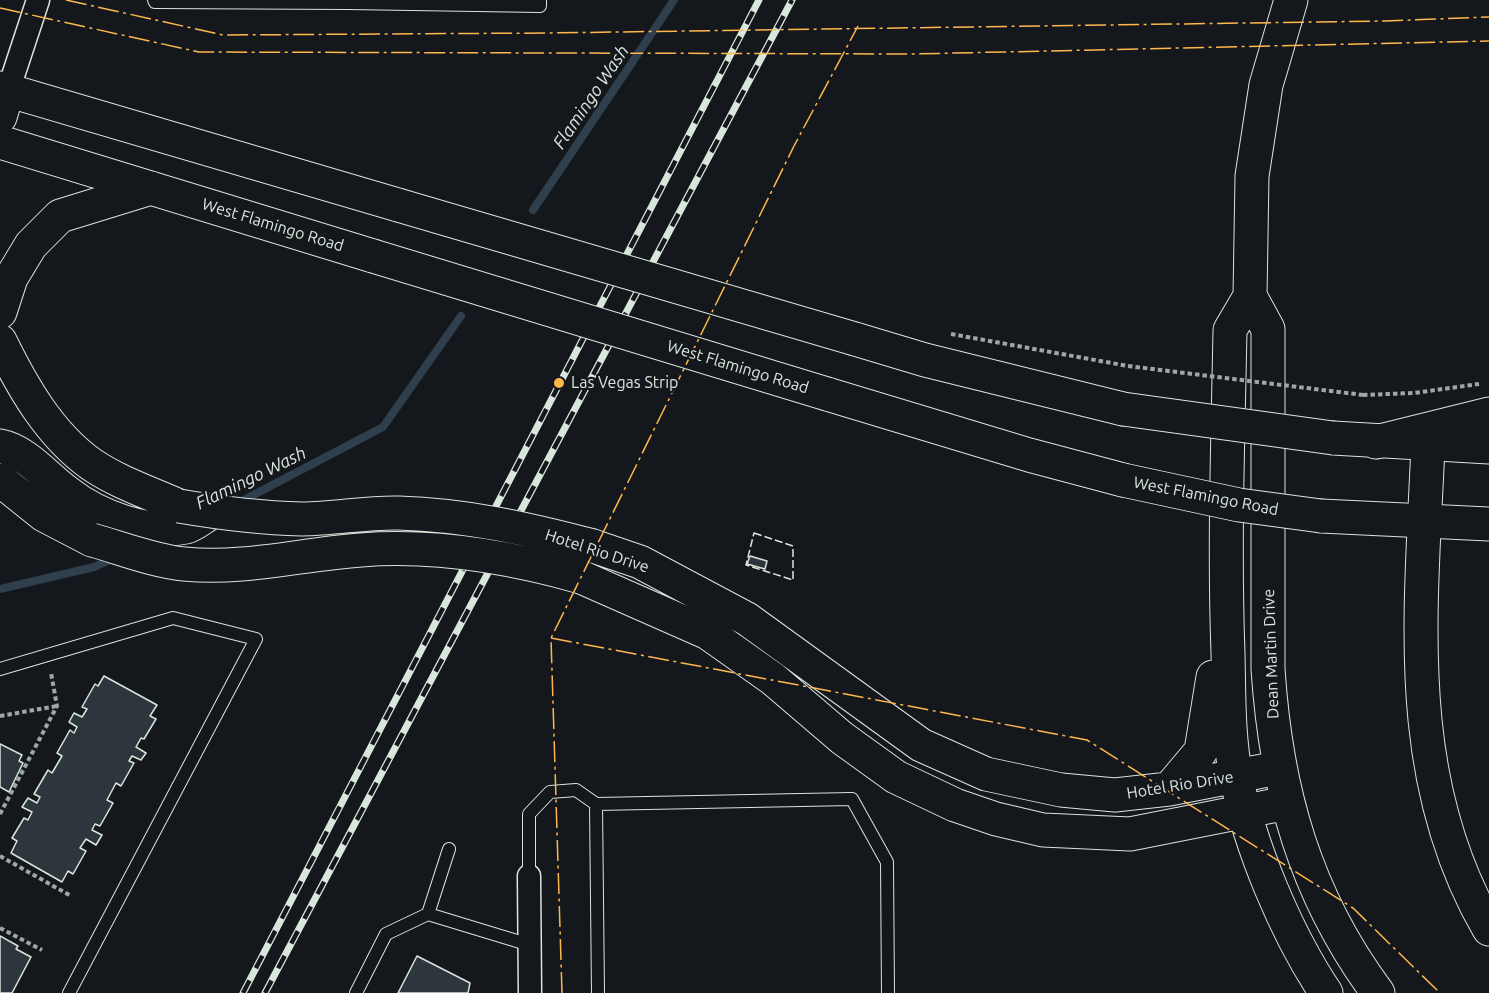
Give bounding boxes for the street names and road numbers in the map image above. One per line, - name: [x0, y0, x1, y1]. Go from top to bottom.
- street label: West Flamingo Road: [200, 194, 346, 256]
- street label: West Flamingo Road: [665, 336, 811, 398]
- street label: West Flamingo Road: [1132, 473, 1280, 519]
- street label: Hotel Rio Drive: [543, 525, 651, 577]
- street label: Dean Martin Drive: [1259, 589, 1283, 719]
- street label: Hotel Rio Drive: [1125, 767, 1235, 803]

